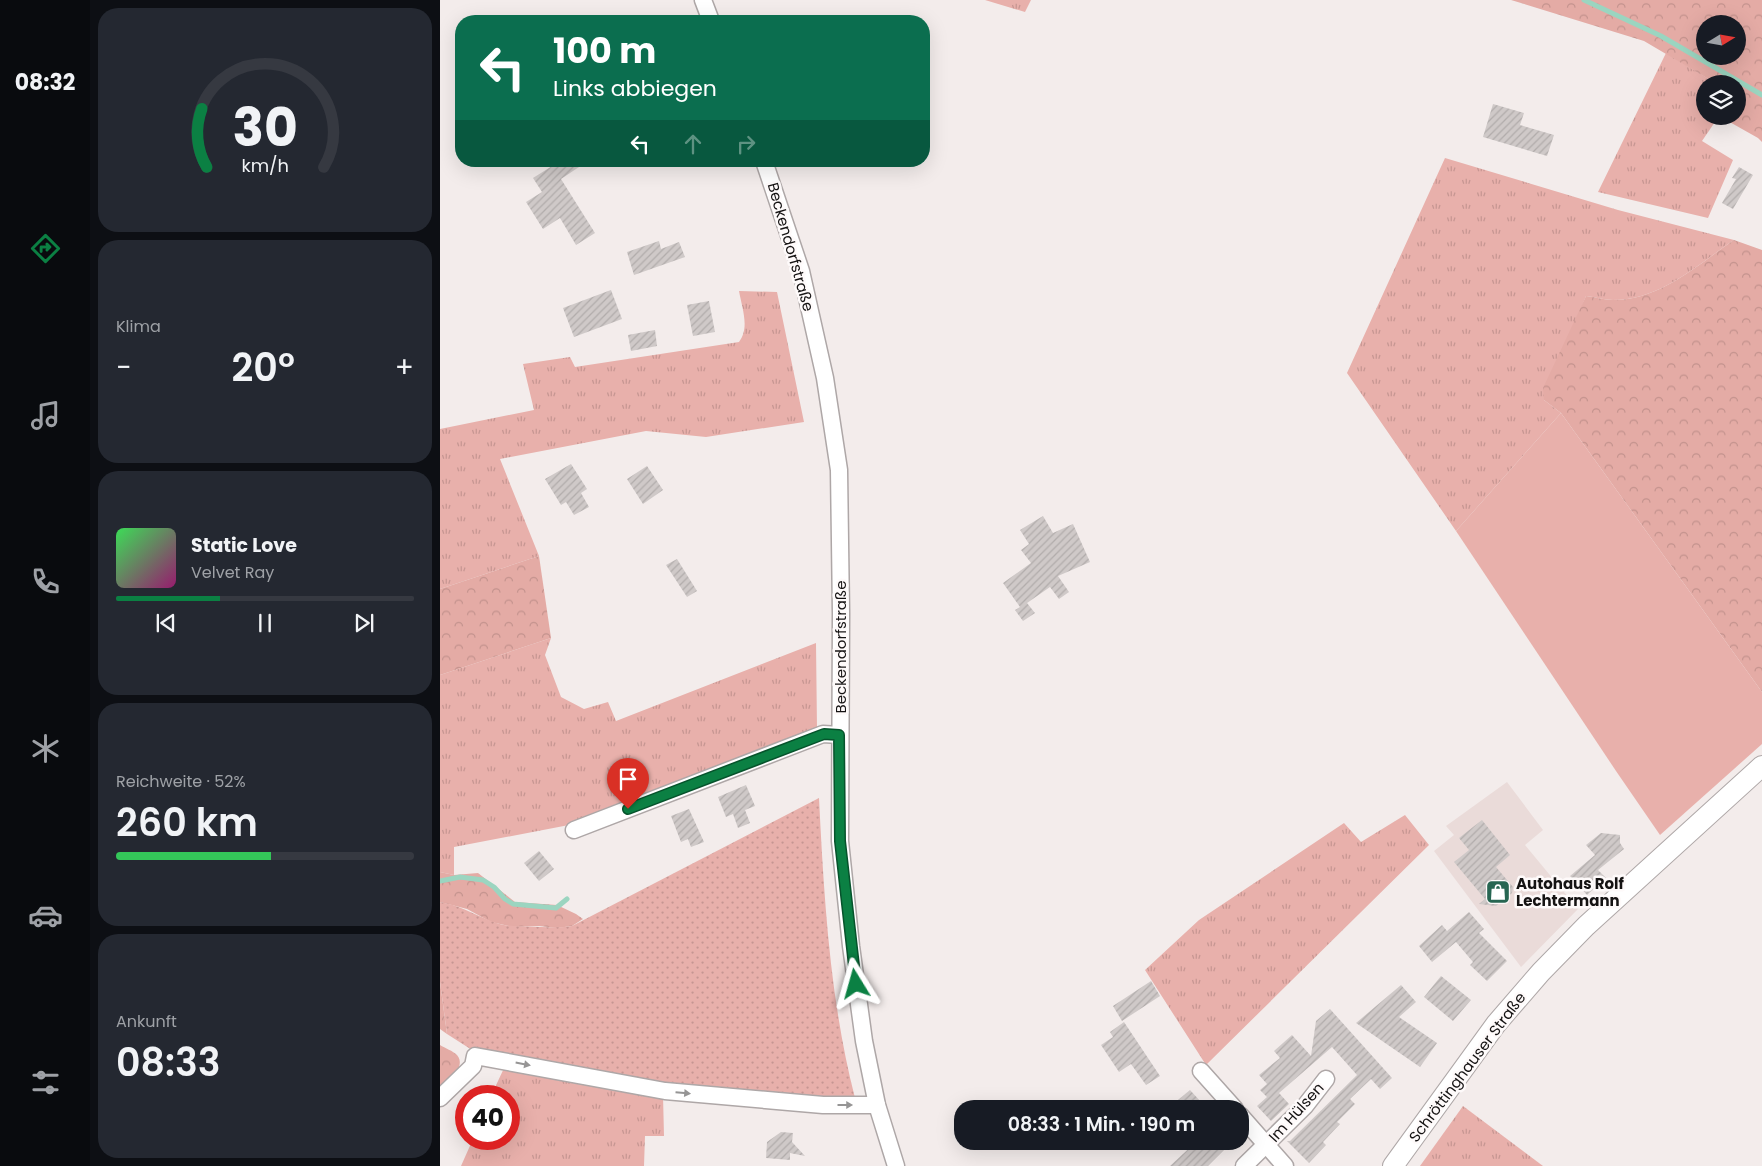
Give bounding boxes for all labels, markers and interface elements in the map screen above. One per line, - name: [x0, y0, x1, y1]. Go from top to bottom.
- north arrow: [1696, 15, 1746, 65]
- map controls: [1696, 15, 1746, 125]
- text: 100 m: [553, 26, 656, 75]
- icon: left: [470, 35, 535, 100]
- text: 08:32: [15, 67, 75, 98]
- text: Links abbiegen: [553, 73, 717, 104]
- button: layers: [1696, 75, 1746, 125]
- text: 30: [232, 91, 298, 164]
- icon: left: [626, 130, 654, 158]
- icon: ahead: [679, 130, 707, 158]
- icon: right: [732, 130, 760, 158]
- text: km/h: [241, 153, 289, 178]
- street label: Beckendorfstraße: [763, 180, 819, 314]
- icon: directions: [28, 231, 63, 266]
- text: Klima: [116, 315, 161, 338]
- text: 20°: [232, 341, 295, 394]
- text: −: [116, 348, 131, 387]
- text: +: [395, 348, 414, 387]
- icon: music: [28, 398, 63, 433]
- text: Static Love: [191, 532, 297, 559]
- text: Velvet Ray: [191, 561, 274, 584]
- icon: phone: [28, 564, 63, 599]
- street label: Beckendorfstraße: [830, 580, 851, 714]
- icon: previous: [152, 609, 180, 637]
- icon: pause: [251, 609, 279, 637]
- icon: next: [350, 609, 378, 637]
- icon: climate: [28, 731, 63, 766]
- pin: [607, 758, 649, 809]
- icon: arrive: [614, 765, 642, 793]
- text: Reichweite · 52%: [116, 770, 246, 793]
- text: 260 km: [116, 796, 258, 849]
- place label: Autohaus Rolf Lechtermann: [1516, 873, 1625, 911]
- shop icon: Autohaus Rolf Lechtermann: [1485, 879, 1511, 905]
- icon: car: [28, 898, 63, 933]
- position arrow: [829, 957, 881, 1009]
- street label: Schröttinghauser Straße: [1404, 988, 1530, 1146]
- text: Ankunft: [116, 1010, 177, 1033]
- text: 08:33: [116, 1036, 221, 1089]
- one-way arrow: [515, 1061, 531, 1069]
- icon: filters: [28, 1065, 63, 1100]
- street label: Im Hülsen: [1264, 1078, 1328, 1146]
- speed limit sign: 40: [455, 1085, 520, 1150]
- one-way arrow: [675, 1089, 691, 1097]
- one-way arrow: [837, 1101, 853, 1109]
- text: 08:33 · 1 Min. · 190 m: [1008, 1111, 1195, 1138]

